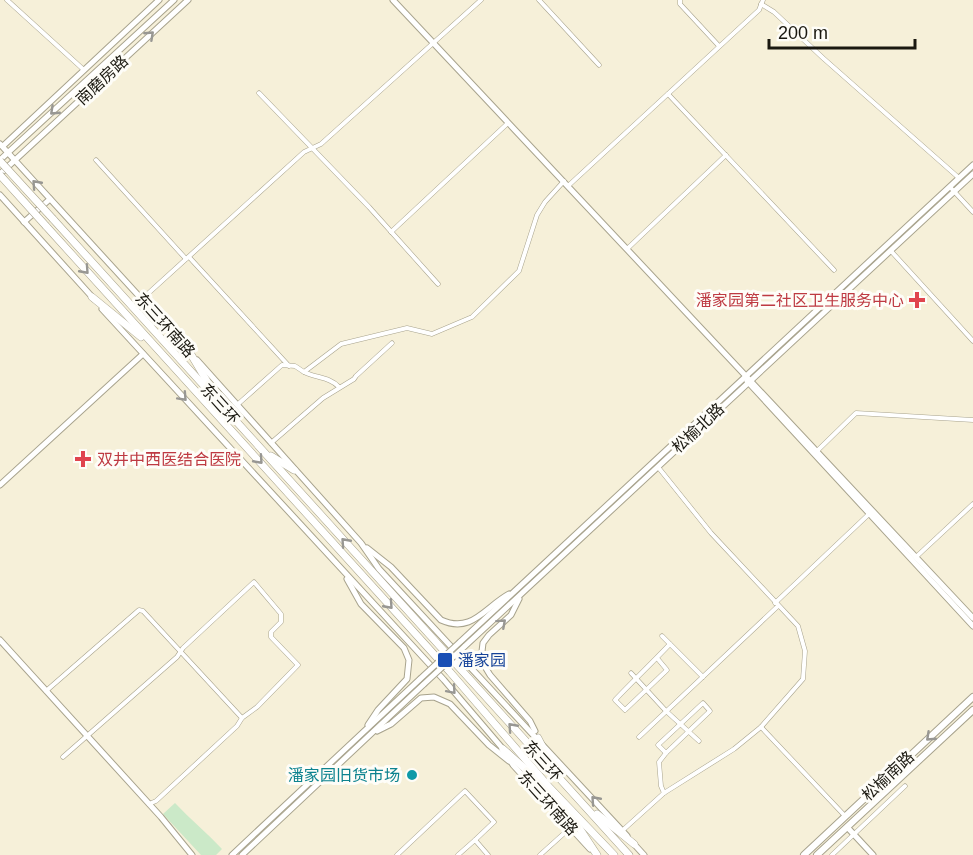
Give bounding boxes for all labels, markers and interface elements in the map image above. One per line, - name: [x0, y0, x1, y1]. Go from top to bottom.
- scale bar: [769, 12, 914, 50]
- text: 200 m: [778, 23, 828, 43]
- one-way arrow: [144, 31, 154, 42]
- street label: 南磨房路: [73, 52, 131, 108]
- one-way arrow: [50, 104, 60, 115]
- one-way arrow: [32, 180, 43, 191]
- one-way arrow: [78, 263, 89, 273]
- street label: 东三环南路: [132, 290, 198, 360]
- place label: 潘家园第二社区卫生服务中心: [696, 291, 904, 309]
- marker: 潘家园第二社区卫生服务中心: [908, 291, 926, 309]
- street label: 东三环: [198, 380, 242, 428]
- one-way arrow: [175, 390, 186, 401]
- street label: 松榆北路: [669, 400, 727, 456]
- marker: 双井中西医结合医院: [74, 450, 92, 468]
- place label: 双井中西医结合医院: [97, 451, 241, 468]
- one-way arrow: [252, 453, 263, 464]
- one-way arrow: [341, 538, 352, 549]
- one-way arrow: [382, 598, 393, 609]
- one-way arrow: [495, 619, 506, 630]
- marker: 潘家园: [436, 651, 454, 669]
- place label: 潘家园: [458, 651, 506, 669]
- one-way arrow: [445, 683, 456, 694]
- one-way arrow: [508, 724, 519, 734]
- one-way arrow: [927, 730, 937, 741]
- street label: 东三环: [521, 737, 565, 785]
- street label: 松榆南路: [859, 748, 917, 804]
- place label: 潘家园旧货市场: [288, 766, 400, 784]
- marker: 潘家园旧货市场: [405, 768, 419, 782]
- street label: 东三环南路: [515, 768, 581, 838]
- one-way arrow: [591, 797, 602, 807]

